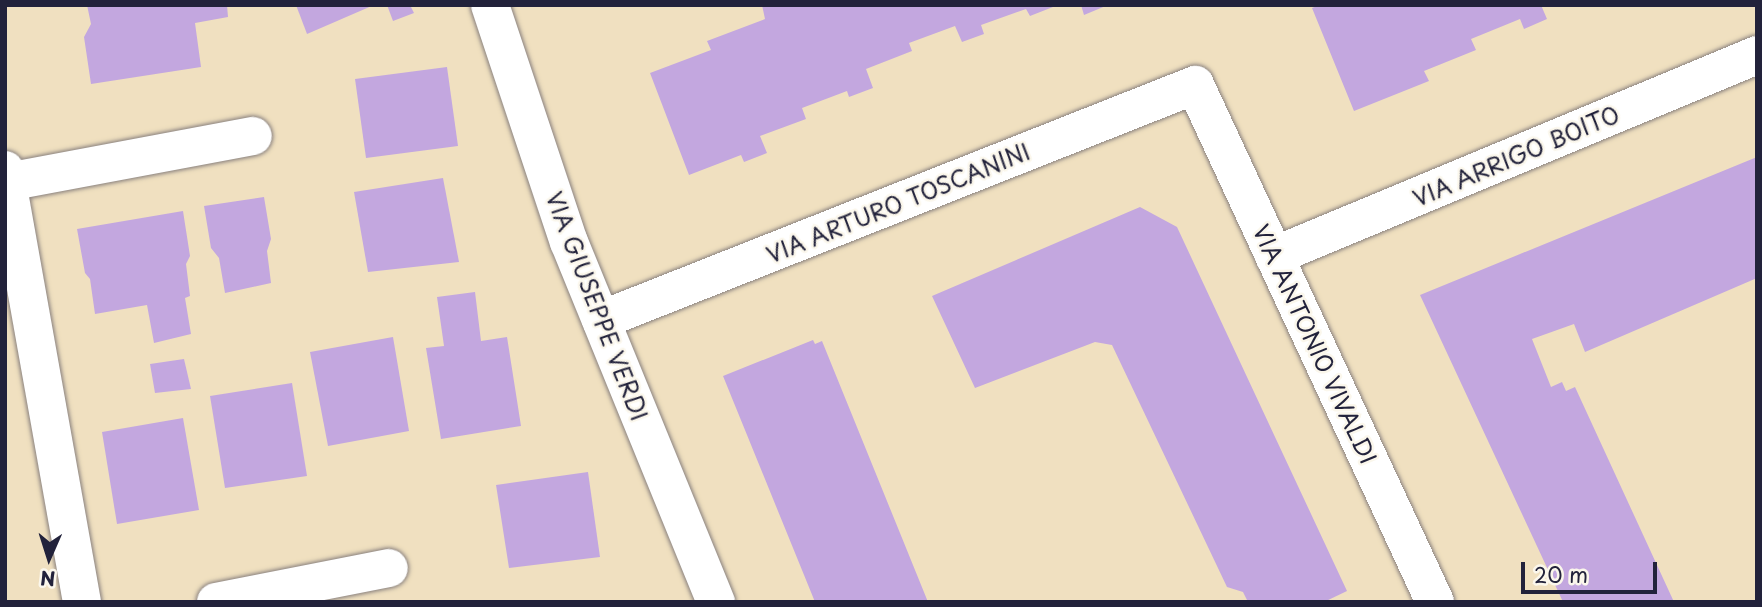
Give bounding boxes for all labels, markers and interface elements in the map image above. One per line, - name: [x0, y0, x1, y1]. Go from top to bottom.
- street label: VIA ARRIGO BOITO: [1407, 99, 1625, 213]
- street label: VIA ARTURO TOSCANINI: [760, 136, 1036, 270]
- street label: VIA GIUSEPPE VERDI: [540, 187, 654, 425]
- street label: VIA ANTONIO VIVALDI: [1247, 219, 1383, 469]
- north arrow: [14, 523, 84, 593]
- scale bar: [1524, 548, 1660, 592]
- text: 20 m: [1534, 558, 1588, 590]
- text: N: [40, 565, 56, 593]

